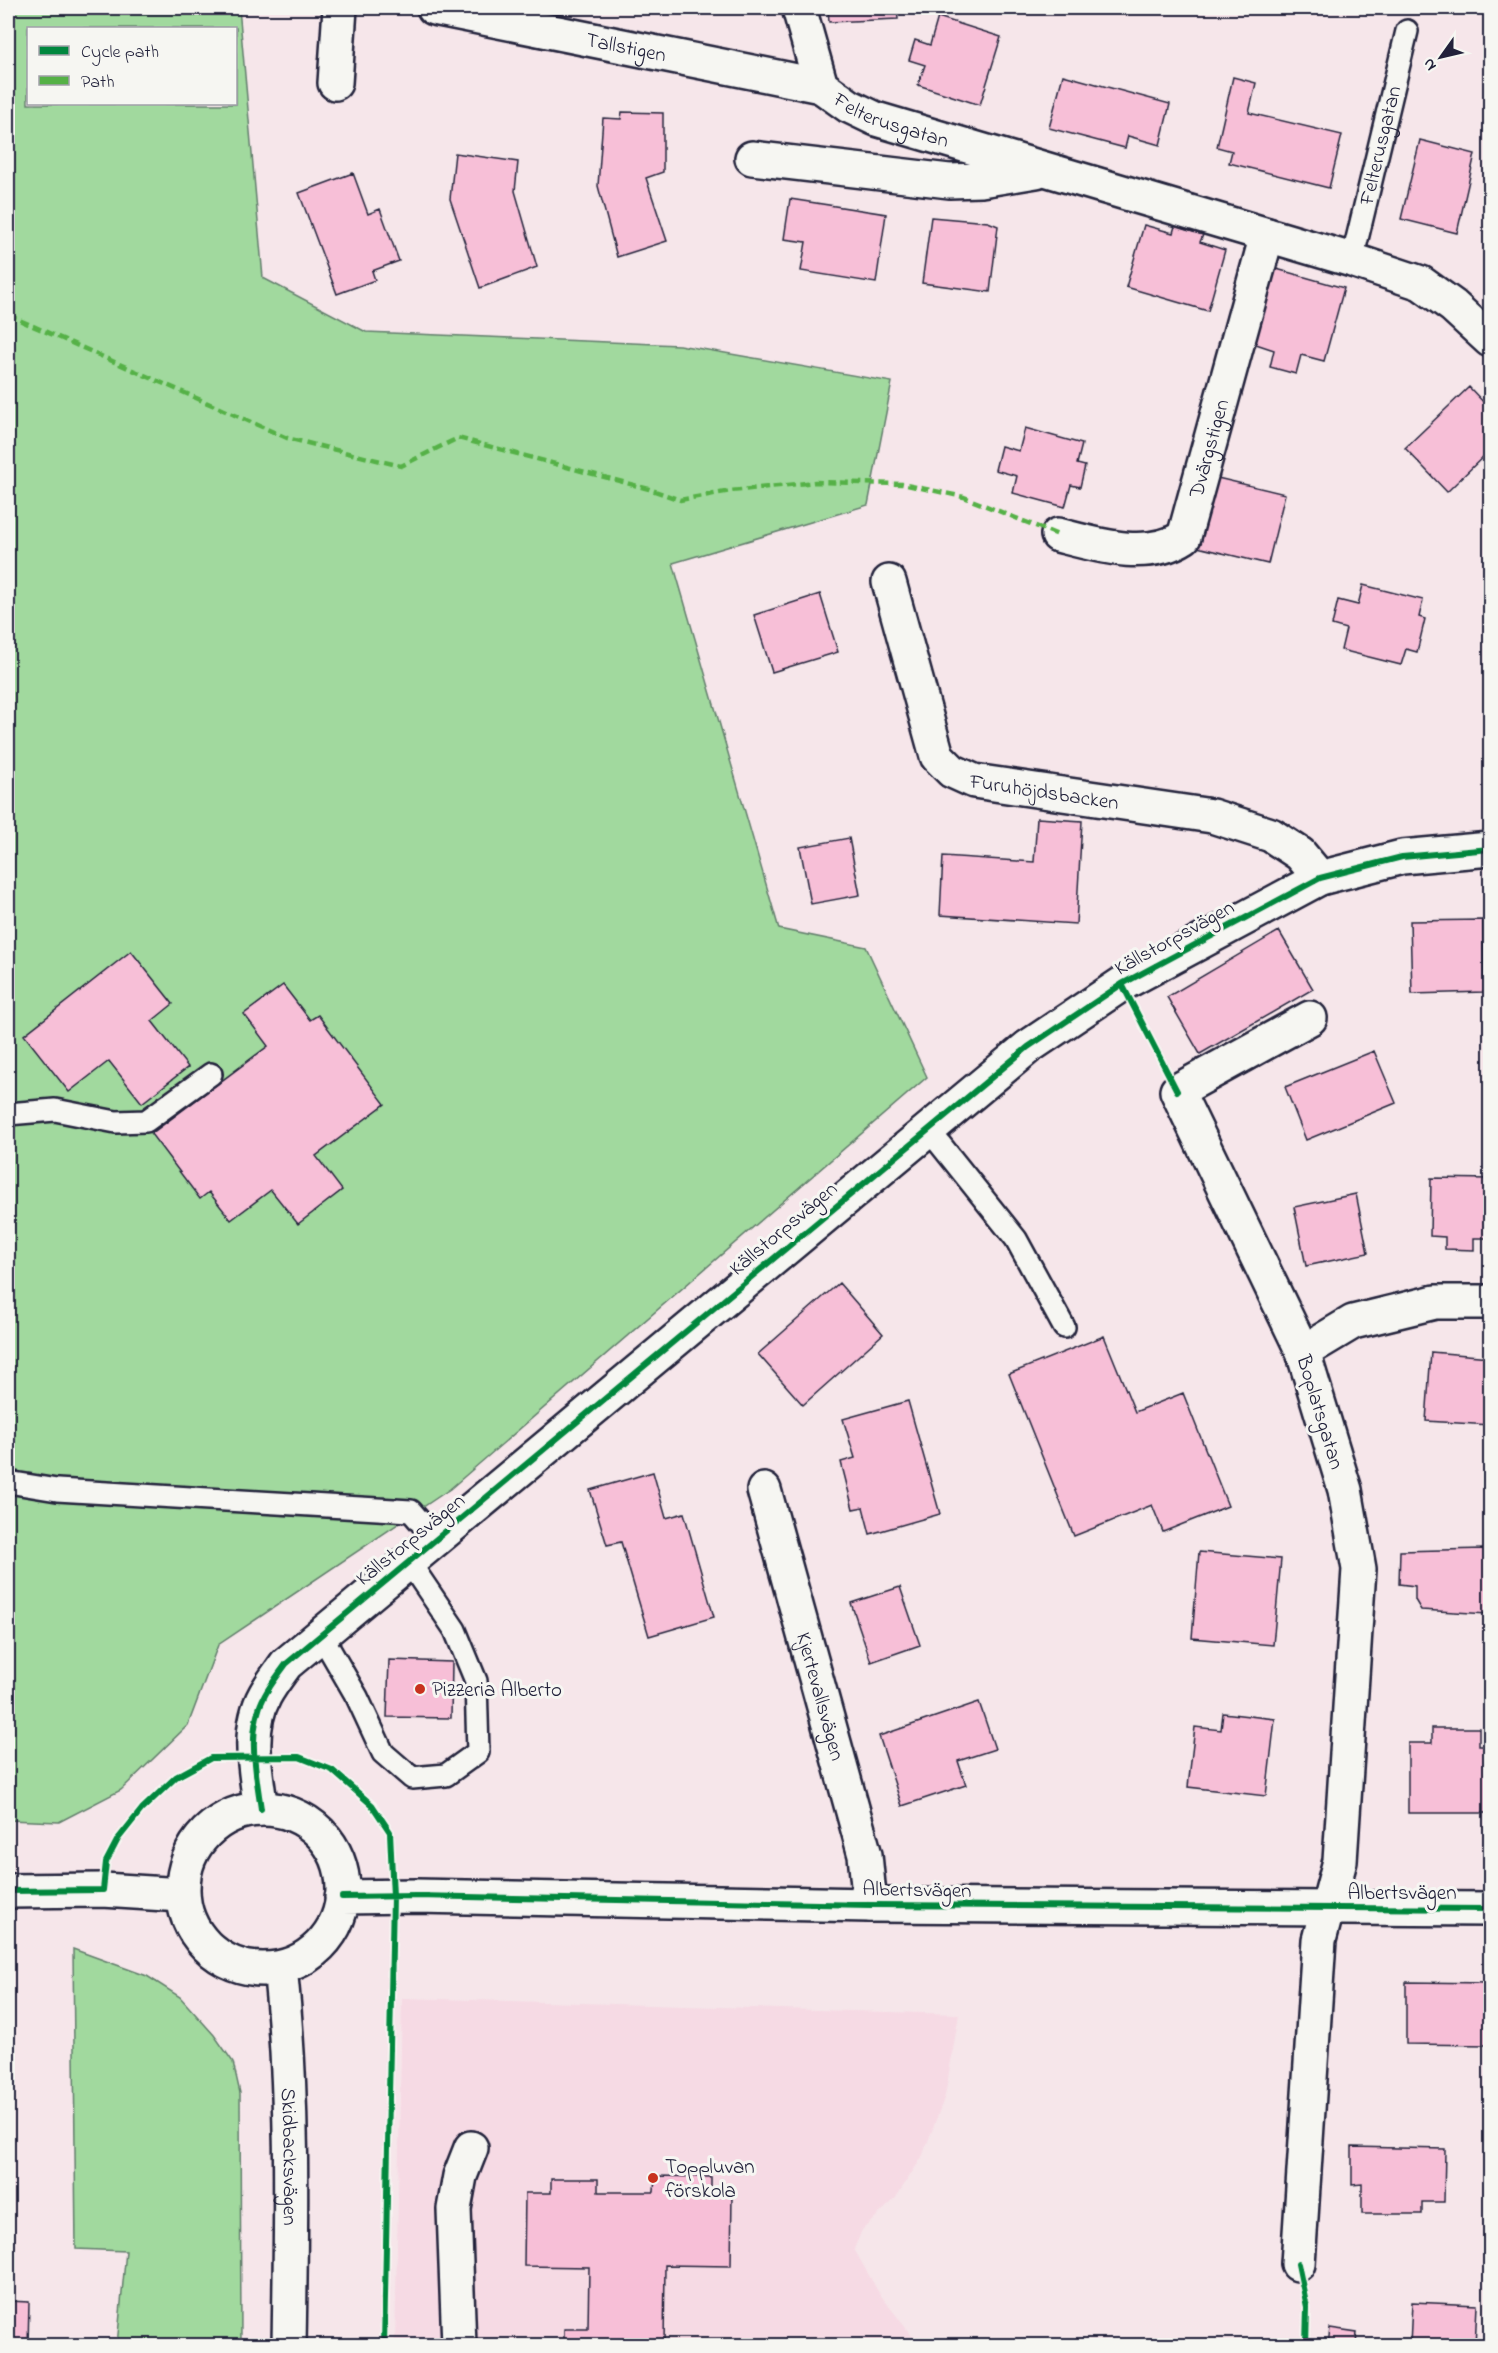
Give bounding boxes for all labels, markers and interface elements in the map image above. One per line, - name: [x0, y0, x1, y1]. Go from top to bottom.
- street label: Tallstigen: [583, 26, 669, 71]
- legend: [27, 27, 237, 105]
- north arrow: [1411, 27, 1471, 87]
- text: Cycle path: [81, 40, 159, 66]
- text: N: [1417, 53, 1443, 75]
- text: Path: [81, 70, 115, 96]
- street label: Felterusgatan: [1352, 83, 1410, 209]
- street label: Felterusgatan: [825, 85, 952, 157]
- street label: Dvärgstigen: [1182, 396, 1238, 502]
- street label: Furuhöjdsbacken: [966, 767, 1121, 819]
- street label: Källstorpsvägen: [1109, 893, 1241, 986]
- street label: Källstorpsvägen: [724, 1175, 846, 1285]
- street label: Boplatsgatan: [1285, 1351, 1351, 1474]
- street label: Källstorpsvägen: [350, 1487, 474, 1596]
- street label: Kjertevallsvägen: [787, 1629, 851, 1764]
- place label: Pizzeria Alberto: [432, 1676, 562, 1706]
- marker: Pizzeria Alberto: [413, 1682, 427, 1696]
- street label: Albertsvägen: [862, 1875, 972, 1909]
- street label: Albertsvägen: [1347, 1879, 1457, 1911]
- street label: Skidbacksvägen: [272, 2087, 304, 2226]
- place label: Toppluvan förskola: [665, 2153, 755, 2207]
- marker: Toppluvan förskola: [646, 2171, 660, 2185]

